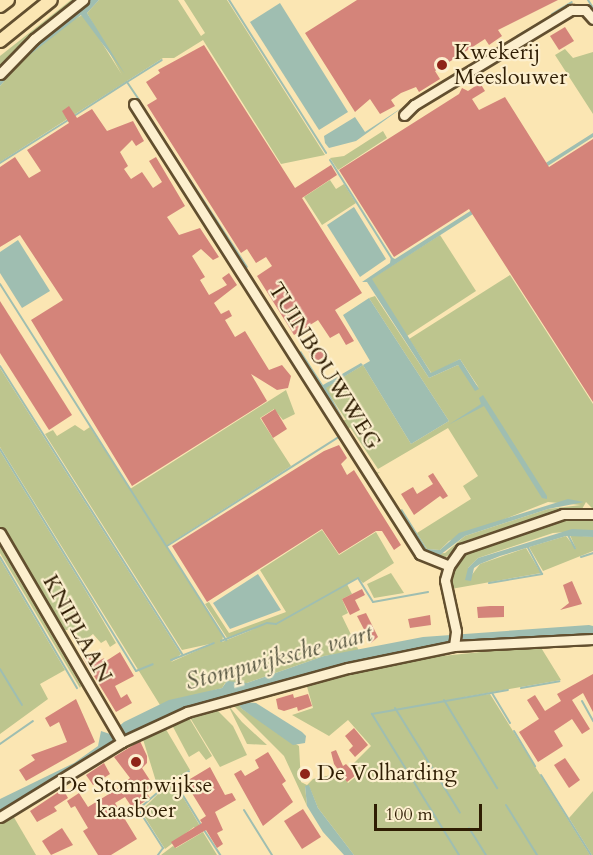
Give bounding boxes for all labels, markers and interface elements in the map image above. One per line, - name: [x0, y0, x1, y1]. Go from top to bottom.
- place label: Kwekerij Meeslouwer: [454, 39, 567, 90]
- marker: Kwekerij Meeslouwer: [435, 58, 449, 72]
- street label: TUINBOUWWEG: [262, 278, 386, 454]
- street label: KNIPLAAN: [37, 571, 117, 687]
- water label: Stompwijksche vaart: [183, 619, 375, 697]
- marker: De Stompwijkse kaasboer: [129, 755, 143, 769]
- place label: De Volharding: [317, 761, 457, 787]
- marker: De Volharding: [298, 767, 312, 781]
- place label: De Stompwijkse kaasboer: [59, 772, 213, 824]
- scale bar: [377, 792, 485, 830]
- text: 100 m: [385, 802, 433, 827]

